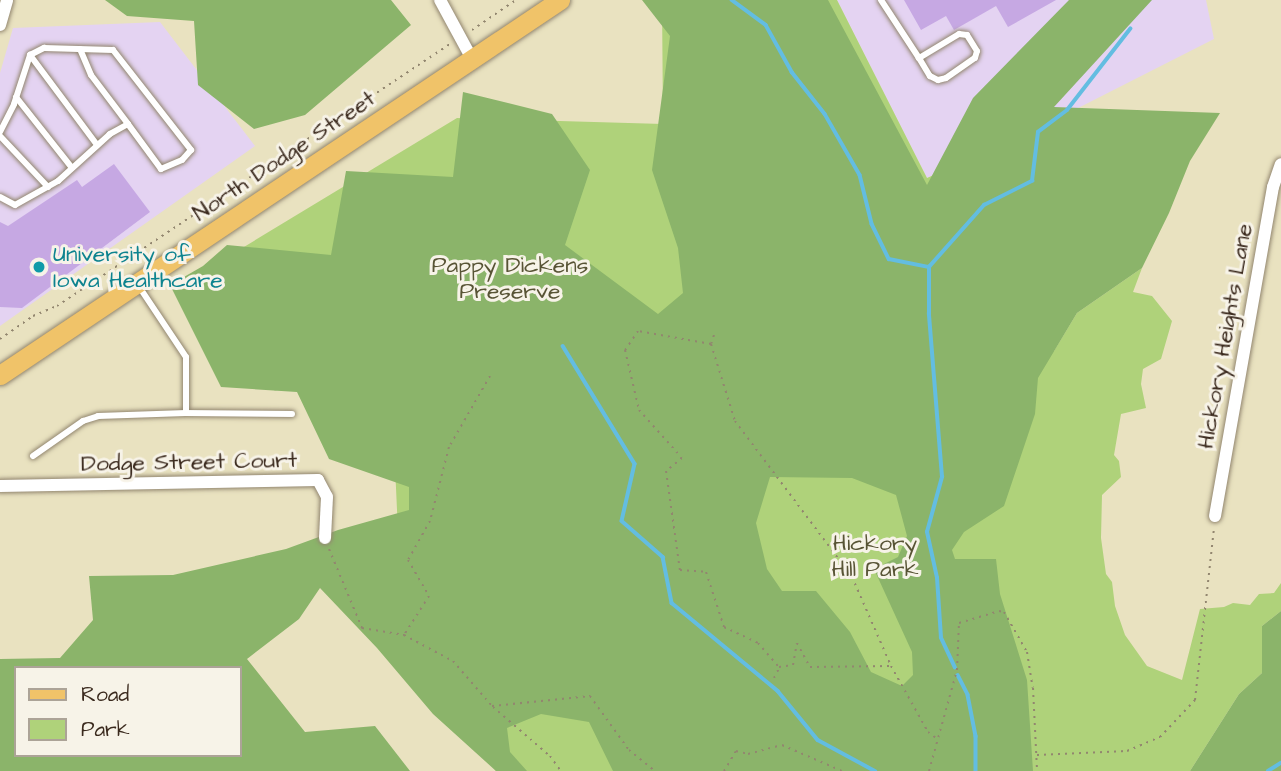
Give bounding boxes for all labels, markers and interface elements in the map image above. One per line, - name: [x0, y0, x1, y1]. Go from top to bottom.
- street label: North Dodge Street: [188, 85, 380, 227]
- street label: Hickory Heights Lane: [1192, 221, 1258, 451]
- place label: University of Iowa Healthcare: [53, 240, 223, 294]
- park label: Pappy Dickens Preserve: [432, 251, 588, 305]
- marker: University of Iowa Healthcare: [31, 259, 47, 275]
- street label: Dodge Street Court: [81, 446, 297, 478]
- park label: Hickory Hill Park: [831, 529, 919, 583]
- legend: [14, 666, 242, 757]
- text: Road: [81, 680, 129, 709]
- text: Park: [81, 715, 130, 744]

